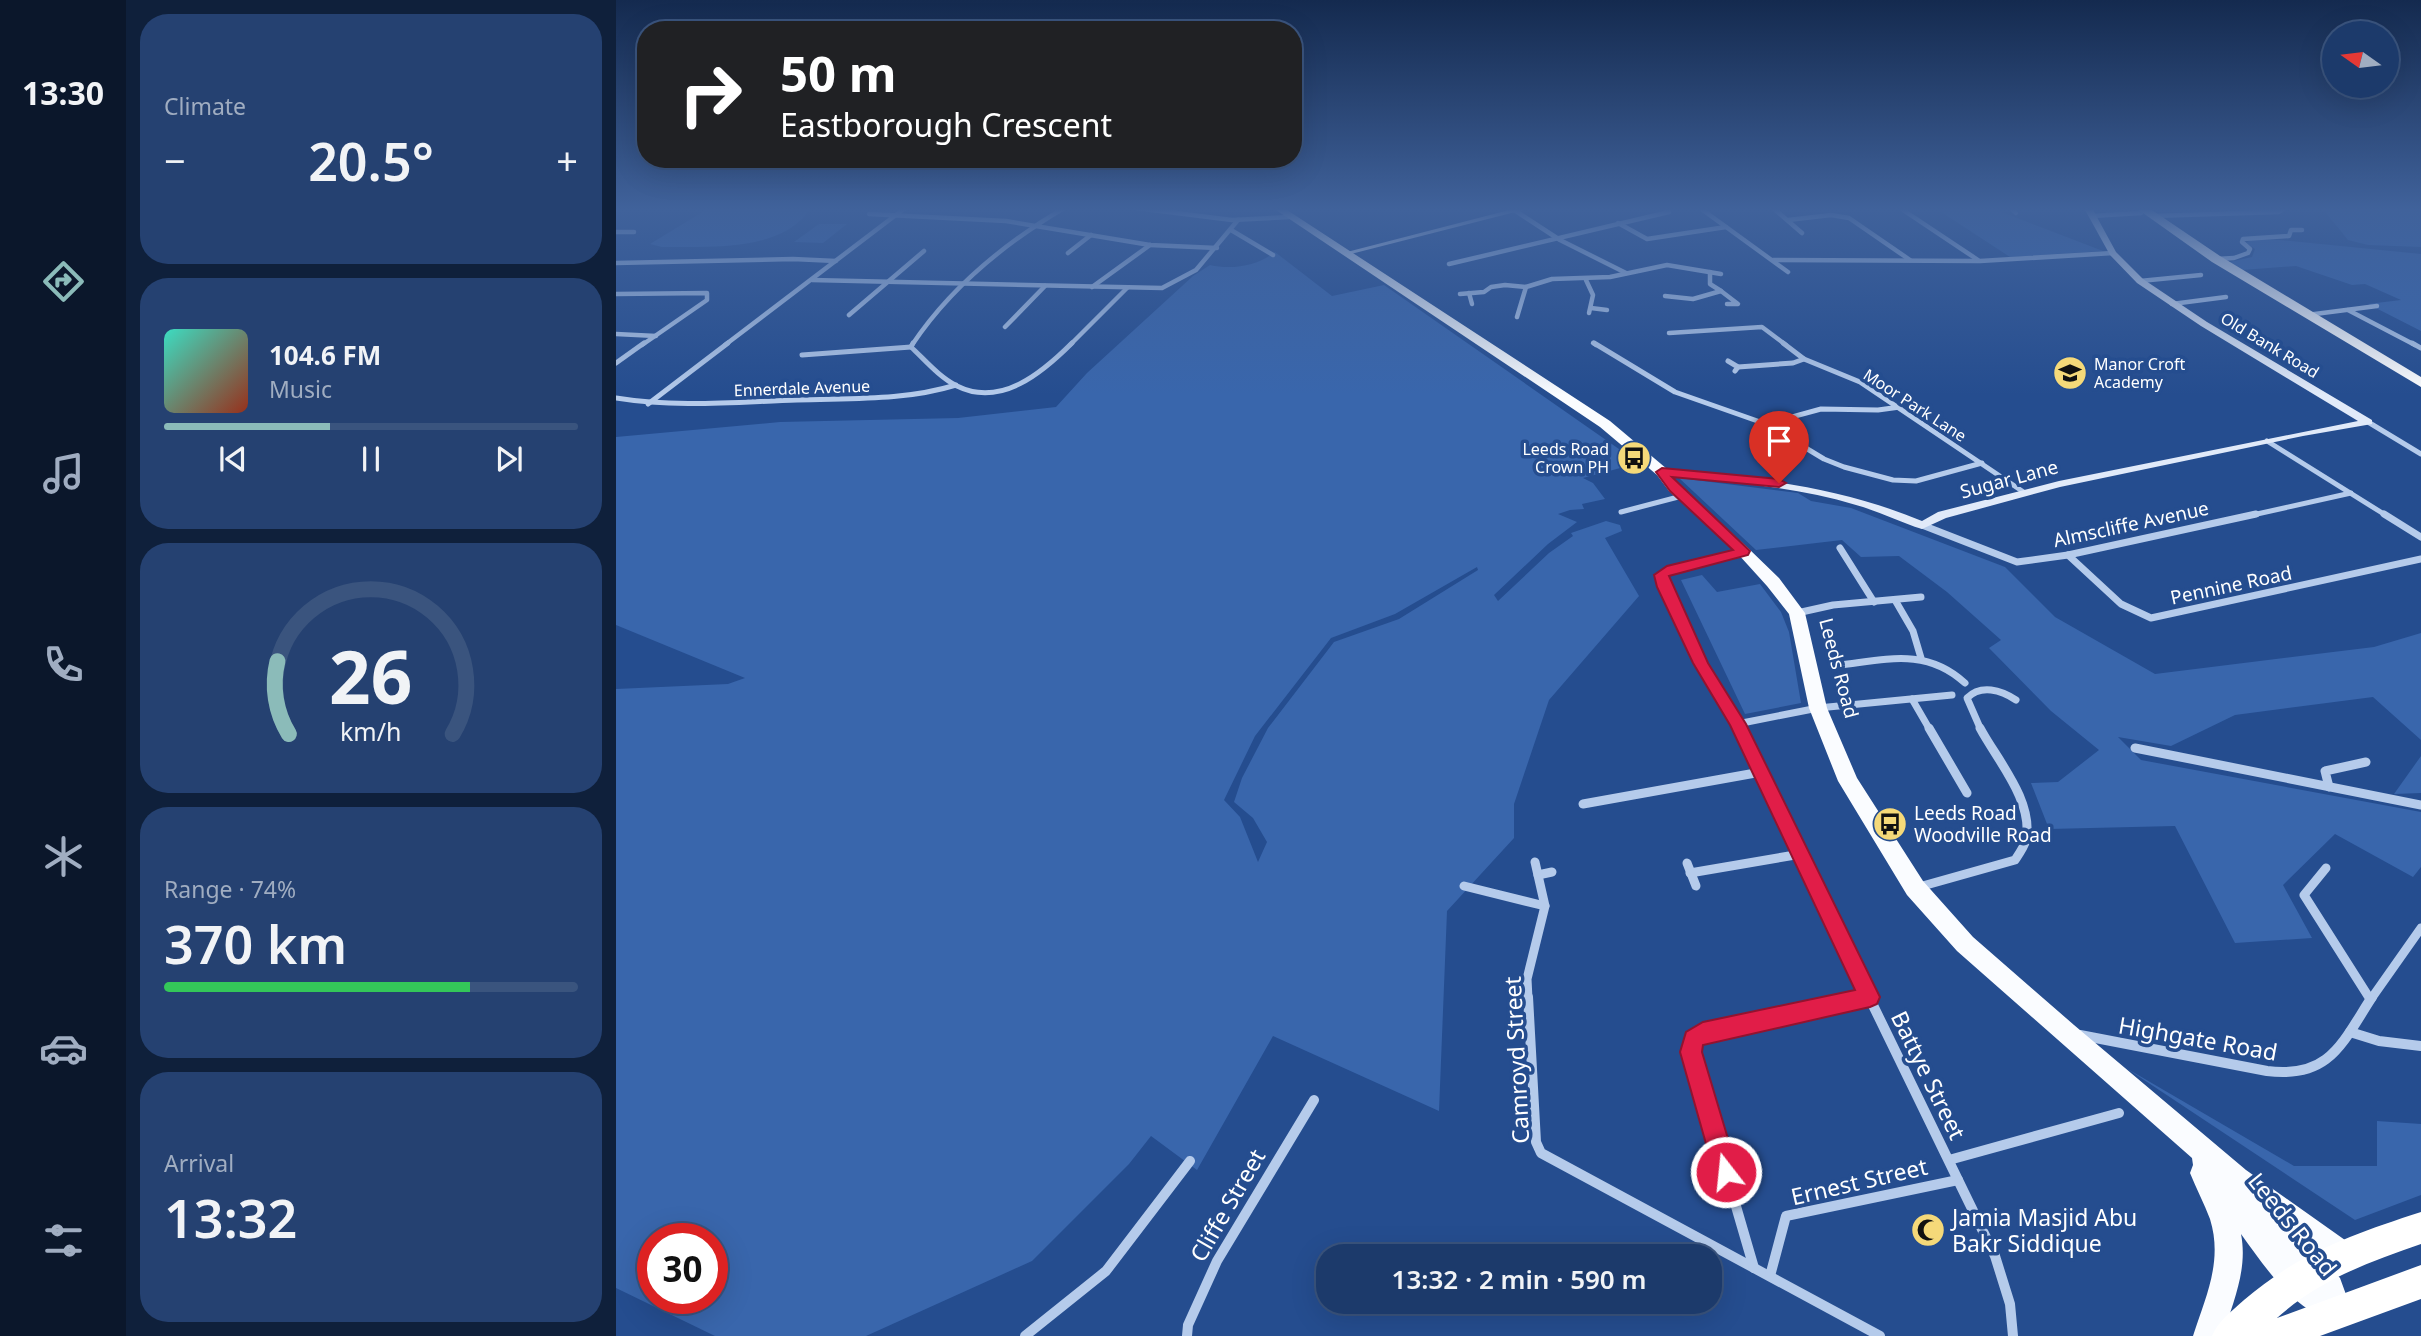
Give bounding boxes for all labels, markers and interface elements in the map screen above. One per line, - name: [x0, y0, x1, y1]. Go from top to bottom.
- north arrow: [2322, 21, 2399, 98]
- map controls: [2322, 21, 2399, 98]
- text: 50 m: [780, 40, 897, 106]
- icon: right: [665, 49, 756, 140]
- text: 13:30: [22, 71, 104, 114]
- text: Climate: [164, 90, 246, 122]
- text: Eastborough Crescent: [780, 103, 1112, 146]
- text: 20.5°: [308, 125, 434, 196]
- text: −: [164, 134, 186, 186]
- text: +: [556, 134, 578, 186]
- icon: directions: [39, 257, 88, 306]
- street label: Old Bank Road: [2217, 307, 2323, 383]
- text: 104.6 FM: [269, 337, 381, 373]
- place label: Manor Croft Academy: [2094, 353, 2185, 393]
- school or university icon: Manor Croft Academy: [2051, 354, 2089, 392]
- street label: Moor Park Lane: [1859, 363, 1971, 447]
- text: Music: [269, 373, 332, 405]
- street label: Ennerdale Avenue: [734, 375, 870, 401]
- pin: [1749, 411, 1809, 483]
- icon: arrive: [1760, 422, 1798, 460]
- place label: Leeds Road Crown PH: [1522, 438, 1609, 478]
- bus stop icon: Leeds Road Crown PH: [1615, 439, 1653, 477]
- icon: previous: [214, 440, 252, 478]
- icon: pause: [352, 440, 390, 478]
- icon: next: [490, 440, 528, 478]
- icon: music: [39, 449, 88, 498]
- street label: Sugar Lane: [1957, 453, 2061, 505]
- street label: Almscliffe Avenue: [2051, 495, 2211, 553]
- street label: Pennine Road: [2168, 559, 2294, 611]
- street label: Leeds Road: [1813, 615, 1865, 721]
- text: 26: [329, 626, 413, 725]
- icon: phone: [39, 640, 88, 689]
- text: km/h: [340, 714, 402, 748]
- place label: Leeds Road Woodville Road: [1914, 800, 2052, 848]
- bus stop icon: Leeds Road Woodville Road: [1871, 805, 1909, 843]
- icon: climate: [39, 832, 88, 881]
- text: Range · 74%: [164, 873, 296, 905]
- text: 370 km: [164, 908, 347, 979]
- street label: Camroyd Street: [1496, 976, 1536, 1144]
- street label: Battye Street: [1884, 1005, 1974, 1145]
- street label: Highgate Road: [2116, 1008, 2280, 1068]
- icon: car: [39, 1024, 88, 1073]
- position arrow: [1689, 1135, 1763, 1209]
- street label: Cliffe Street: [1182, 1143, 1272, 1267]
- text: Arrival: [164, 1147, 234, 1179]
- street label: Ernest Street: [1788, 1150, 1930, 1212]
- street label: Leeds Road: [2241, 1166, 2345, 1282]
- text: 13:32: [164, 1182, 297, 1253]
- place label: Jamia Masjid Abu Bakr Siddique: [1950, 1201, 2137, 1259]
- mosque icon: Jamia Masjid Abu Bakr Siddique: [1909, 1211, 1947, 1249]
- icon: filters: [39, 1216, 88, 1265]
- speed limit sign: 30: [637, 1223, 728, 1314]
- text: 13:32 · 2 min · 590 m: [1392, 1261, 1646, 1297]

